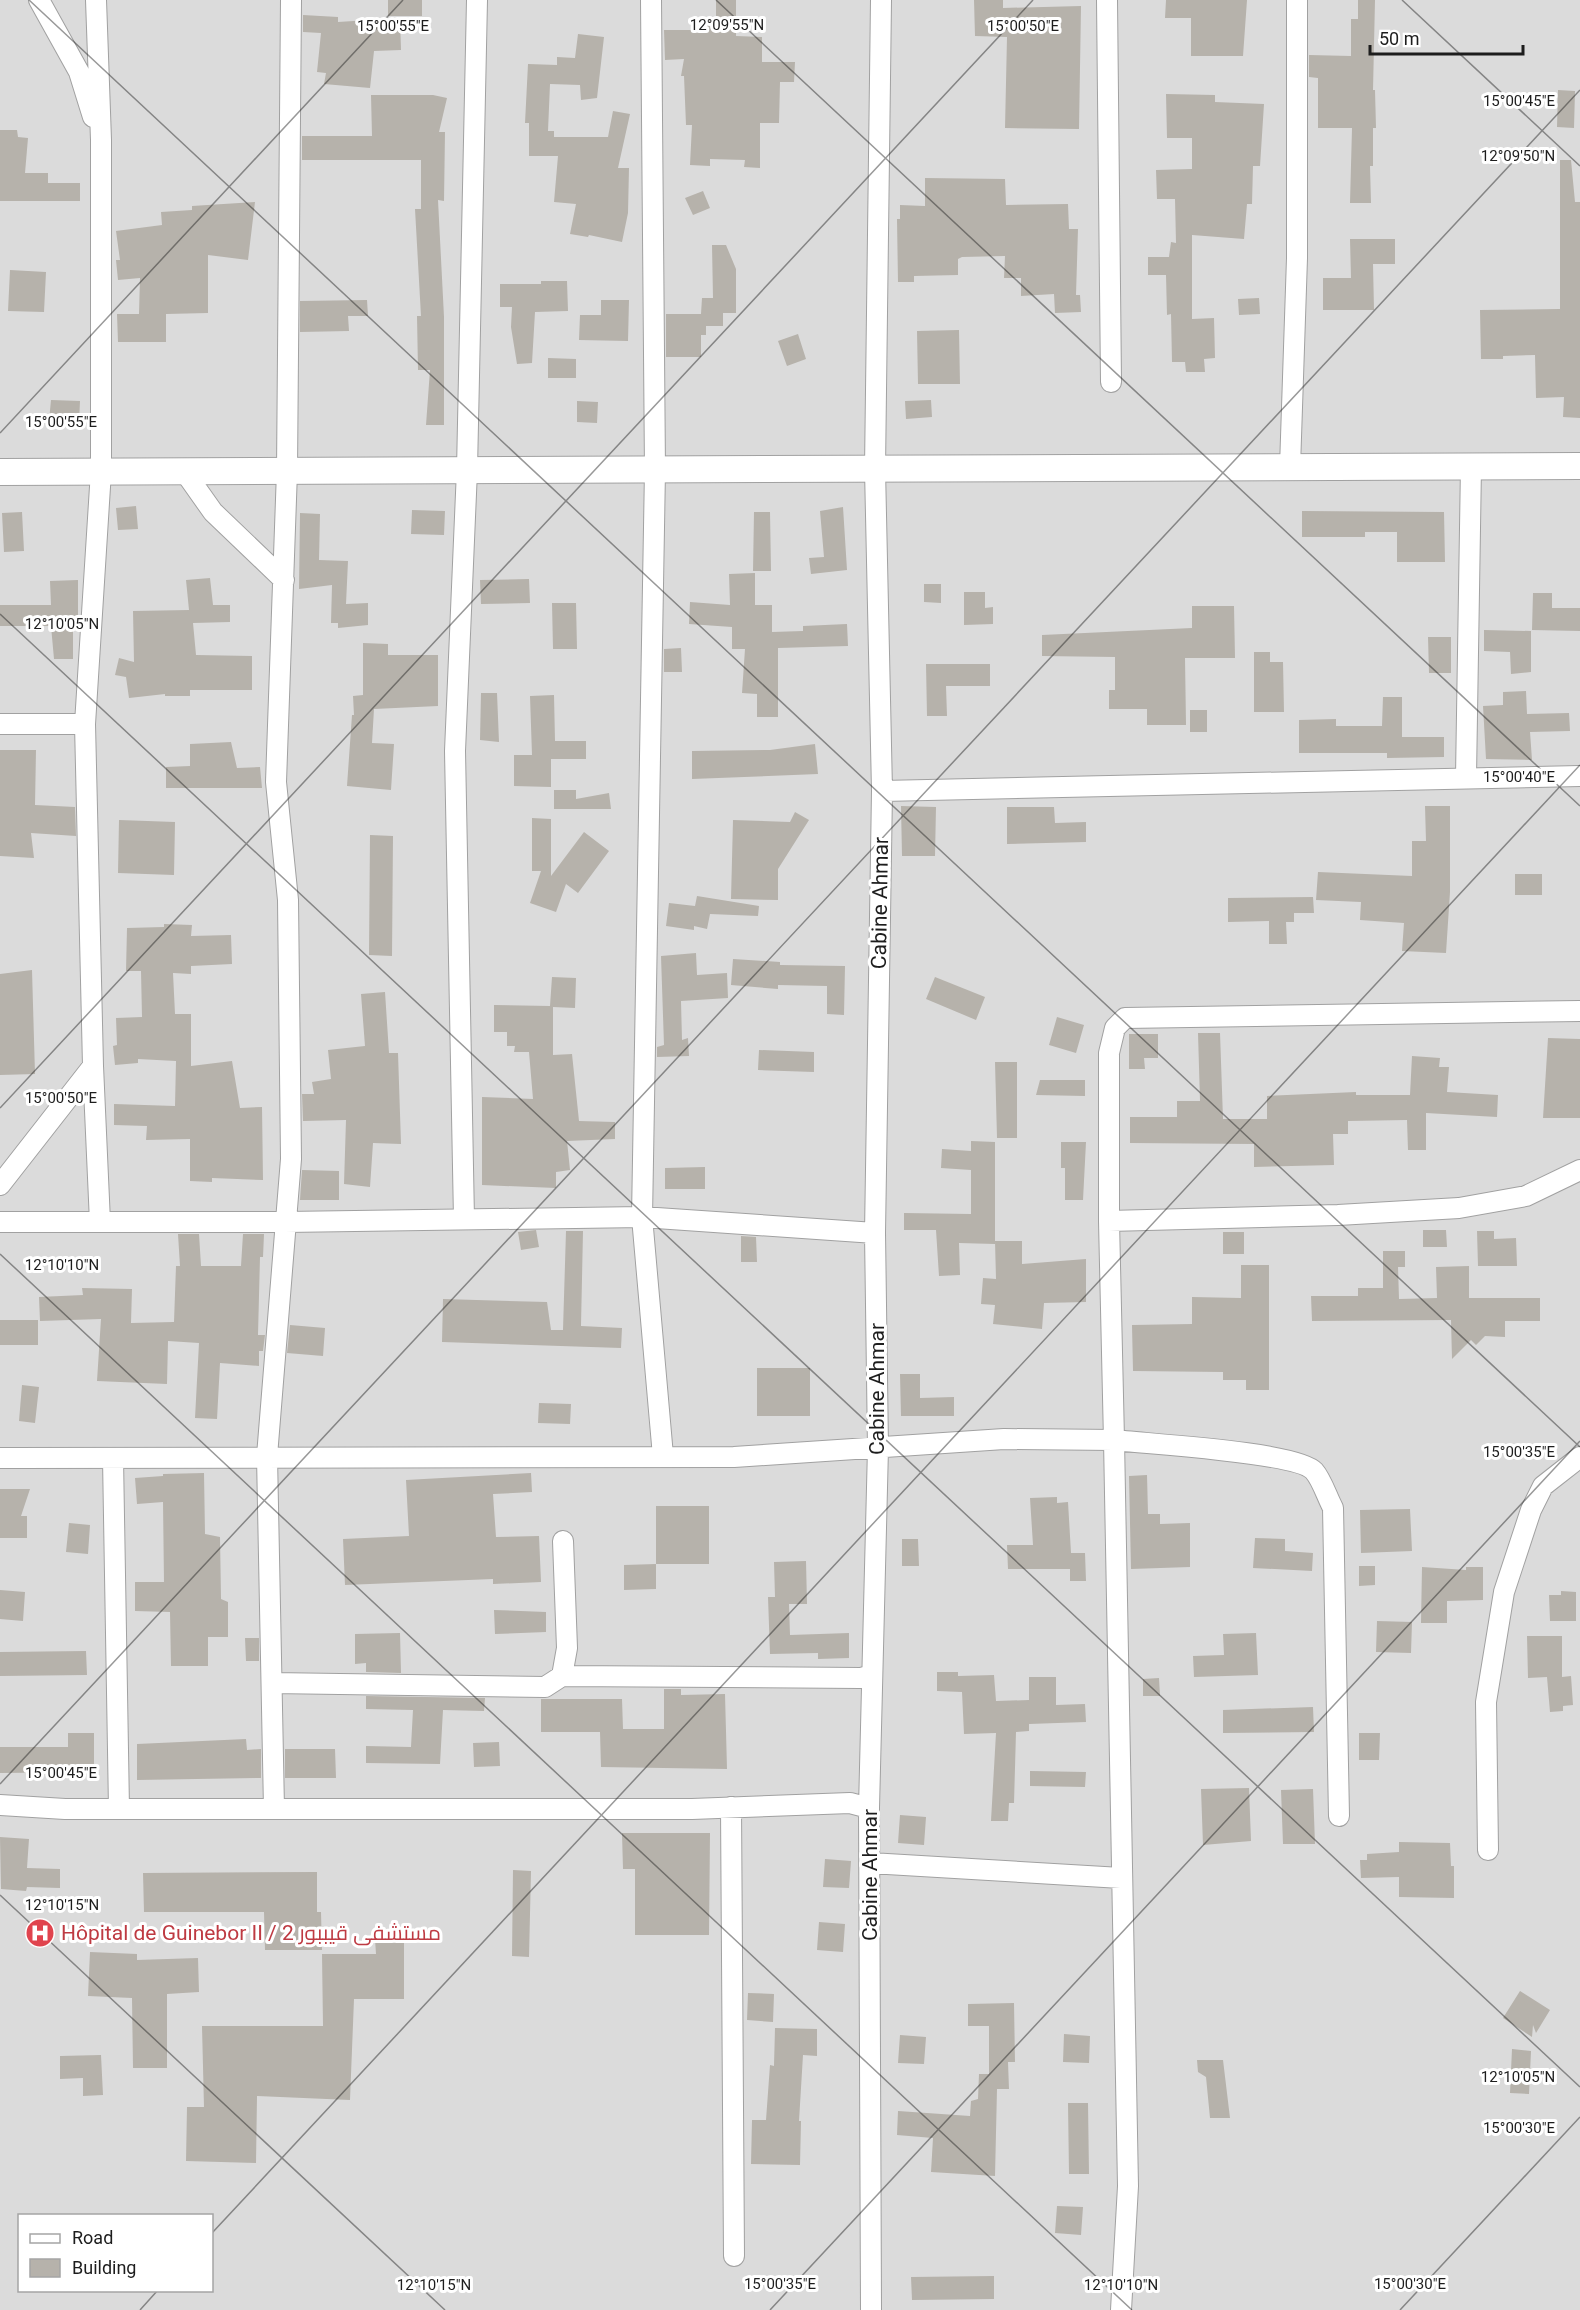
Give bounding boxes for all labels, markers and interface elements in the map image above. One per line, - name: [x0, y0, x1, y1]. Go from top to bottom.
- text: 12°09'55"N: [690, 16, 764, 34]
- text: 15°00'55"E: [357, 17, 430, 35]
- text: 15°00'50"E: [987, 17, 1060, 35]
- scale bar: [1370, 18, 1523, 56]
- text: 50 m: [1379, 28, 1419, 49]
- text: 15°00'45"E: [1483, 92, 1556, 110]
- text: 12°09'50"N: [1481, 147, 1555, 165]
- text: 15°00'55"E: [25, 413, 98, 431]
- text: 12°10'05"N: [25, 615, 99, 633]
- text: 15°00'40"E: [1483, 768, 1556, 786]
- street label: Cabine Ahmar: [867, 837, 893, 969]
- text: 15°00'50"E: [25, 1089, 98, 1107]
- text: 12°10'10"N: [25, 1256, 99, 1274]
- street label: Cabine Ahmar: [865, 1323, 889, 1455]
- text: 15°00'35"E: [1483, 1443, 1556, 1461]
- text: 15°00'45"E: [25, 1764, 98, 1782]
- street label: Cabine Ahmar: [858, 1809, 882, 1941]
- text: 12°10'15"N: [25, 1896, 99, 1914]
- hospital icon: Hôpital de Guinebor II / مستشفى قيببور 2: [24, 1917, 56, 1949]
- place label: Hôpital de Guinebor II / مستشفى قيببور 2: [61, 1921, 441, 1946]
- text: 12°10'05"N: [1481, 2068, 1555, 2086]
- text: 15°00'30"E: [1483, 2119, 1556, 2137]
- legend: [18, 2214, 213, 2292]
- text: Road: [72, 2227, 113, 2248]
- text: Building: [72, 2257, 136, 2278]
- text: 15°00'35"E: [744, 2275, 817, 2293]
- text: 15°00'30"E: [1374, 2275, 1447, 2293]
- text: 12°10'15"N: [397, 2276, 471, 2294]
- text: 12°10'10"N: [1084, 2276, 1158, 2294]

